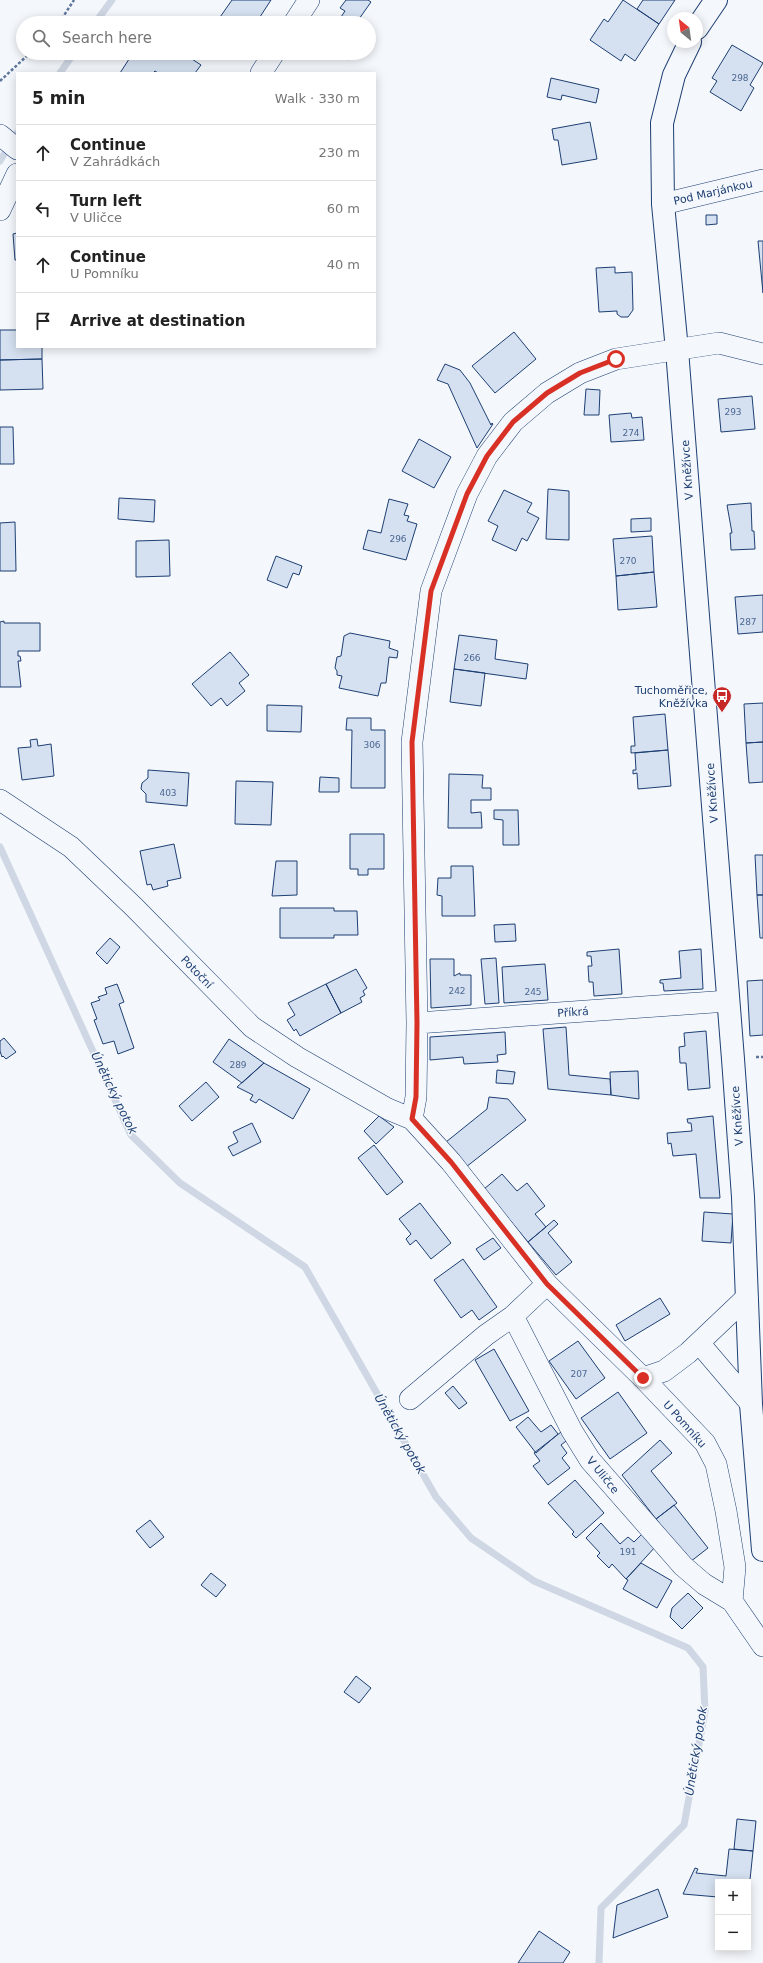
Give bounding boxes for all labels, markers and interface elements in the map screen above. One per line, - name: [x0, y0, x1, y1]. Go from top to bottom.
- north arrow: [667, 12, 703, 48]
- search box: [16, 16, 376, 60]
- icon: search: [30, 27, 52, 49]
- text: Search here: [62, 29, 152, 47]
- house number: 298: [731, 73, 749, 83]
- text: 5 min: [32, 88, 85, 108]
- text: Walk · 330 m: [275, 91, 360, 106]
- text: Continue: [70, 136, 146, 154]
- icon: ahead: [32, 142, 54, 164]
- text: 230 m: [318, 145, 360, 160]
- text: V Zahrádkách: [70, 154, 160, 169]
- street label: Pod Marjánkou: [672, 177, 754, 208]
- text: Turn left: [70, 192, 142, 210]
- icon: left: [32, 198, 54, 220]
- text: 60 m: [327, 201, 360, 216]
- text: V Uličce: [70, 210, 122, 225]
- text: Continue: [70, 248, 146, 266]
- icon: ahead: [32, 254, 54, 276]
- text: 40 m: [327, 257, 360, 272]
- text: U Pomníku: [70, 266, 139, 281]
- icon: arrive: [32, 310, 54, 332]
- text: Arrive at destination: [70, 312, 245, 330]
- route start: [607, 350, 625, 368]
- house number: 293: [724, 407, 742, 417]
- house number: 274: [622, 428, 640, 438]
- street label: V Kněžívce: [679, 439, 696, 500]
- house number: 296: [389, 534, 407, 544]
- house number: 270: [619, 556, 637, 566]
- house number: 287: [739, 617, 757, 627]
- house number: 266: [463, 653, 481, 663]
- place label: Tuchoměřice, Kněžívka: [634, 684, 708, 710]
- bus stop icon: Tuchoměřice, Kněžívka: [711, 685, 733, 713]
- house number: 306: [363, 740, 381, 750]
- street label: V Kněžívce: [704, 762, 721, 823]
- house number: 403: [159, 788, 177, 798]
- street label: Potoční: [178, 953, 216, 992]
- house number: 242: [448, 986, 466, 996]
- house number: 245: [524, 987, 542, 997]
- street label: Příkrá: [557, 1005, 589, 1020]
- water label: Únětický potok: [88, 1049, 141, 1138]
- house number: 289: [229, 1060, 247, 1070]
- street label: V Kněžívce: [729, 1085, 746, 1146]
- house number: 207: [570, 1369, 588, 1379]
- route end: [634, 1369, 652, 1387]
- water label: Únětický potok: [371, 1391, 430, 1477]
- street label: U Pomníku: [660, 1398, 709, 1450]
- street label: V Uličce: [584, 1454, 622, 1497]
- house number: 191: [619, 1547, 637, 1557]
- water label: Únětický potok: [681, 1704, 710, 1797]
- map controls: [715, 1879, 751, 1951]
- button: +: [715, 1879, 751, 1915]
- button: −: [715, 1915, 751, 1951]

